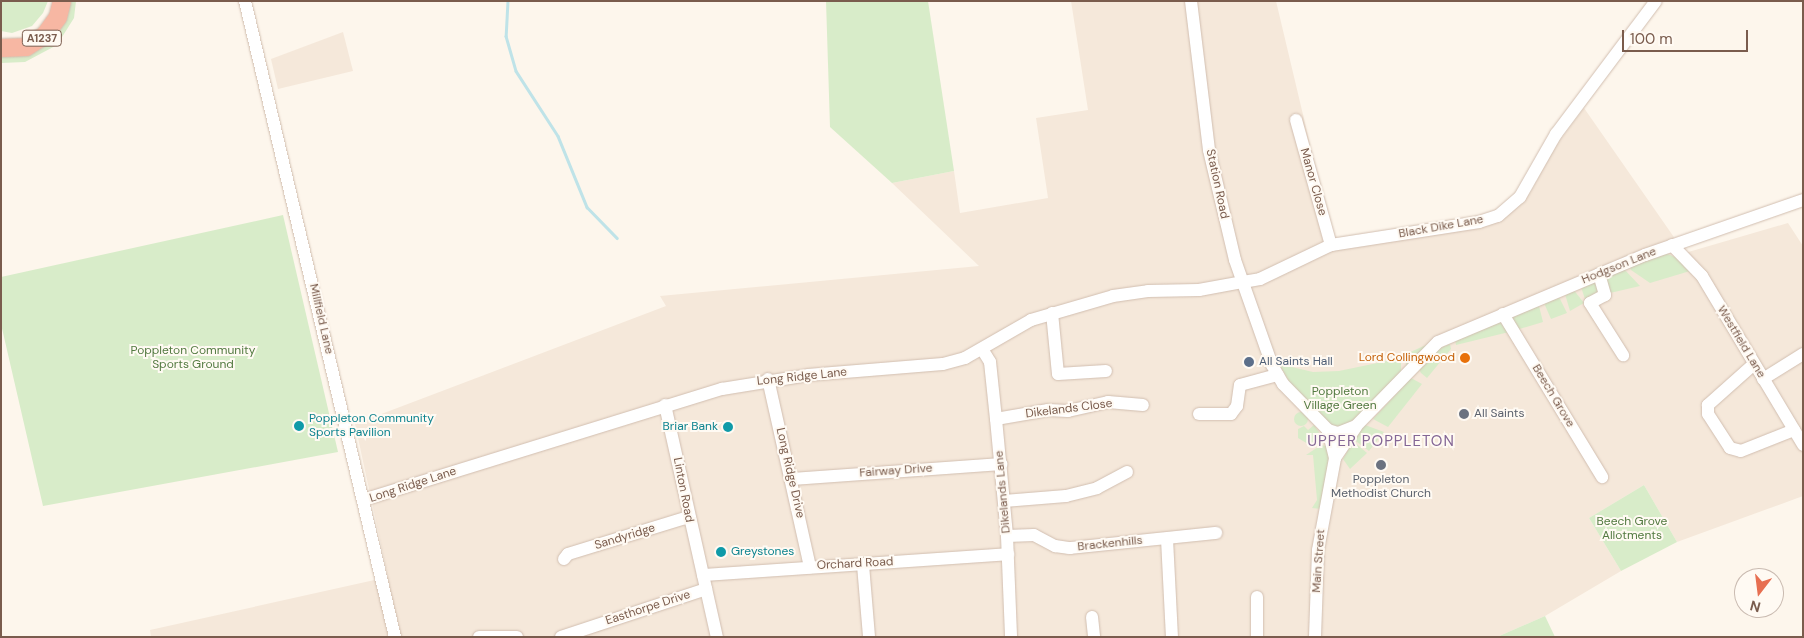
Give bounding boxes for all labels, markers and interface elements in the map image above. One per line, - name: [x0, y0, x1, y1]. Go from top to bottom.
- scale bar: [1624, 20, 1750, 52]
- road number: A1237: [21, 29, 63, 46]
- text: 100 m: [1630, 29, 1673, 49]
- street label: Manor Close: [1297, 147, 1329, 217]
- street label: Station Road: [1203, 148, 1231, 220]
- street label: Black Dike Lane: [1397, 212, 1485, 242]
- street label: Hodgson Lane: [1580, 244, 1658, 288]
- street label: Millfield Lane: [306, 282, 336, 356]
- street label: Westfield Lane: [1714, 303, 1768, 381]
- park label: Poppleton Community Sports Ground: [131, 344, 255, 372]
- place label: Lord Collingwood: [1359, 351, 1455, 365]
- marker: Lord Collingwood: [1459, 352, 1471, 364]
- place label: All Saints Hall: [1259, 355, 1333, 369]
- marker: All Saints Hall: [1243, 356, 1255, 368]
- street label: Beech Grove: [1529, 362, 1577, 430]
- street label: Long Ridge Lane: [756, 365, 848, 389]
- park label: Poppleton Village Green: [1303, 385, 1377, 413]
- street label: Dikelands Close: [1025, 397, 1113, 421]
- place label: All Saints: [1474, 407, 1524, 421]
- marker: All Saints: [1458, 408, 1470, 420]
- place label: Poppleton Community Sports Pavilion: [309, 412, 434, 440]
- marker: Poppleton Community Sports Pavilion: [293, 420, 305, 432]
- place label: Briar Bank: [663, 420, 718, 434]
- marker: Briar Bank: [722, 421, 734, 433]
- street label: Long Ridge Drive: [773, 426, 807, 520]
- district label: UPPER POPPLETON: [1305, 433, 1457, 451]
- street label: Dikelands Lane: [992, 450, 1014, 534]
- street label: Linton Road: [670, 456, 696, 524]
- marker: Poppleton Methodist Church: [1375, 459, 1387, 471]
- street label: Fairway Drive: [859, 461, 933, 481]
- street label: Long Ridge Lane: [368, 464, 458, 506]
- place label: Poppleton Methodist Church: [1331, 473, 1431, 501]
- park label: Beech Grove Allotments: [1597, 515, 1667, 543]
- street label: Sandyridge: [593, 521, 657, 553]
- street label: Main Street: [1310, 529, 1328, 593]
- street label: Brackenhills: [1077, 533, 1143, 555]
- place label: Greystones: [731, 545, 794, 559]
- marker: Greystones: [715, 546, 727, 558]
- street label: Orchard Road: [816, 555, 894, 573]
- north arrow: [1734, 568, 1784, 618]
- street label: Easthorpe Drive: [604, 588, 692, 628]
- text: N: [1748, 597, 1763, 617]

